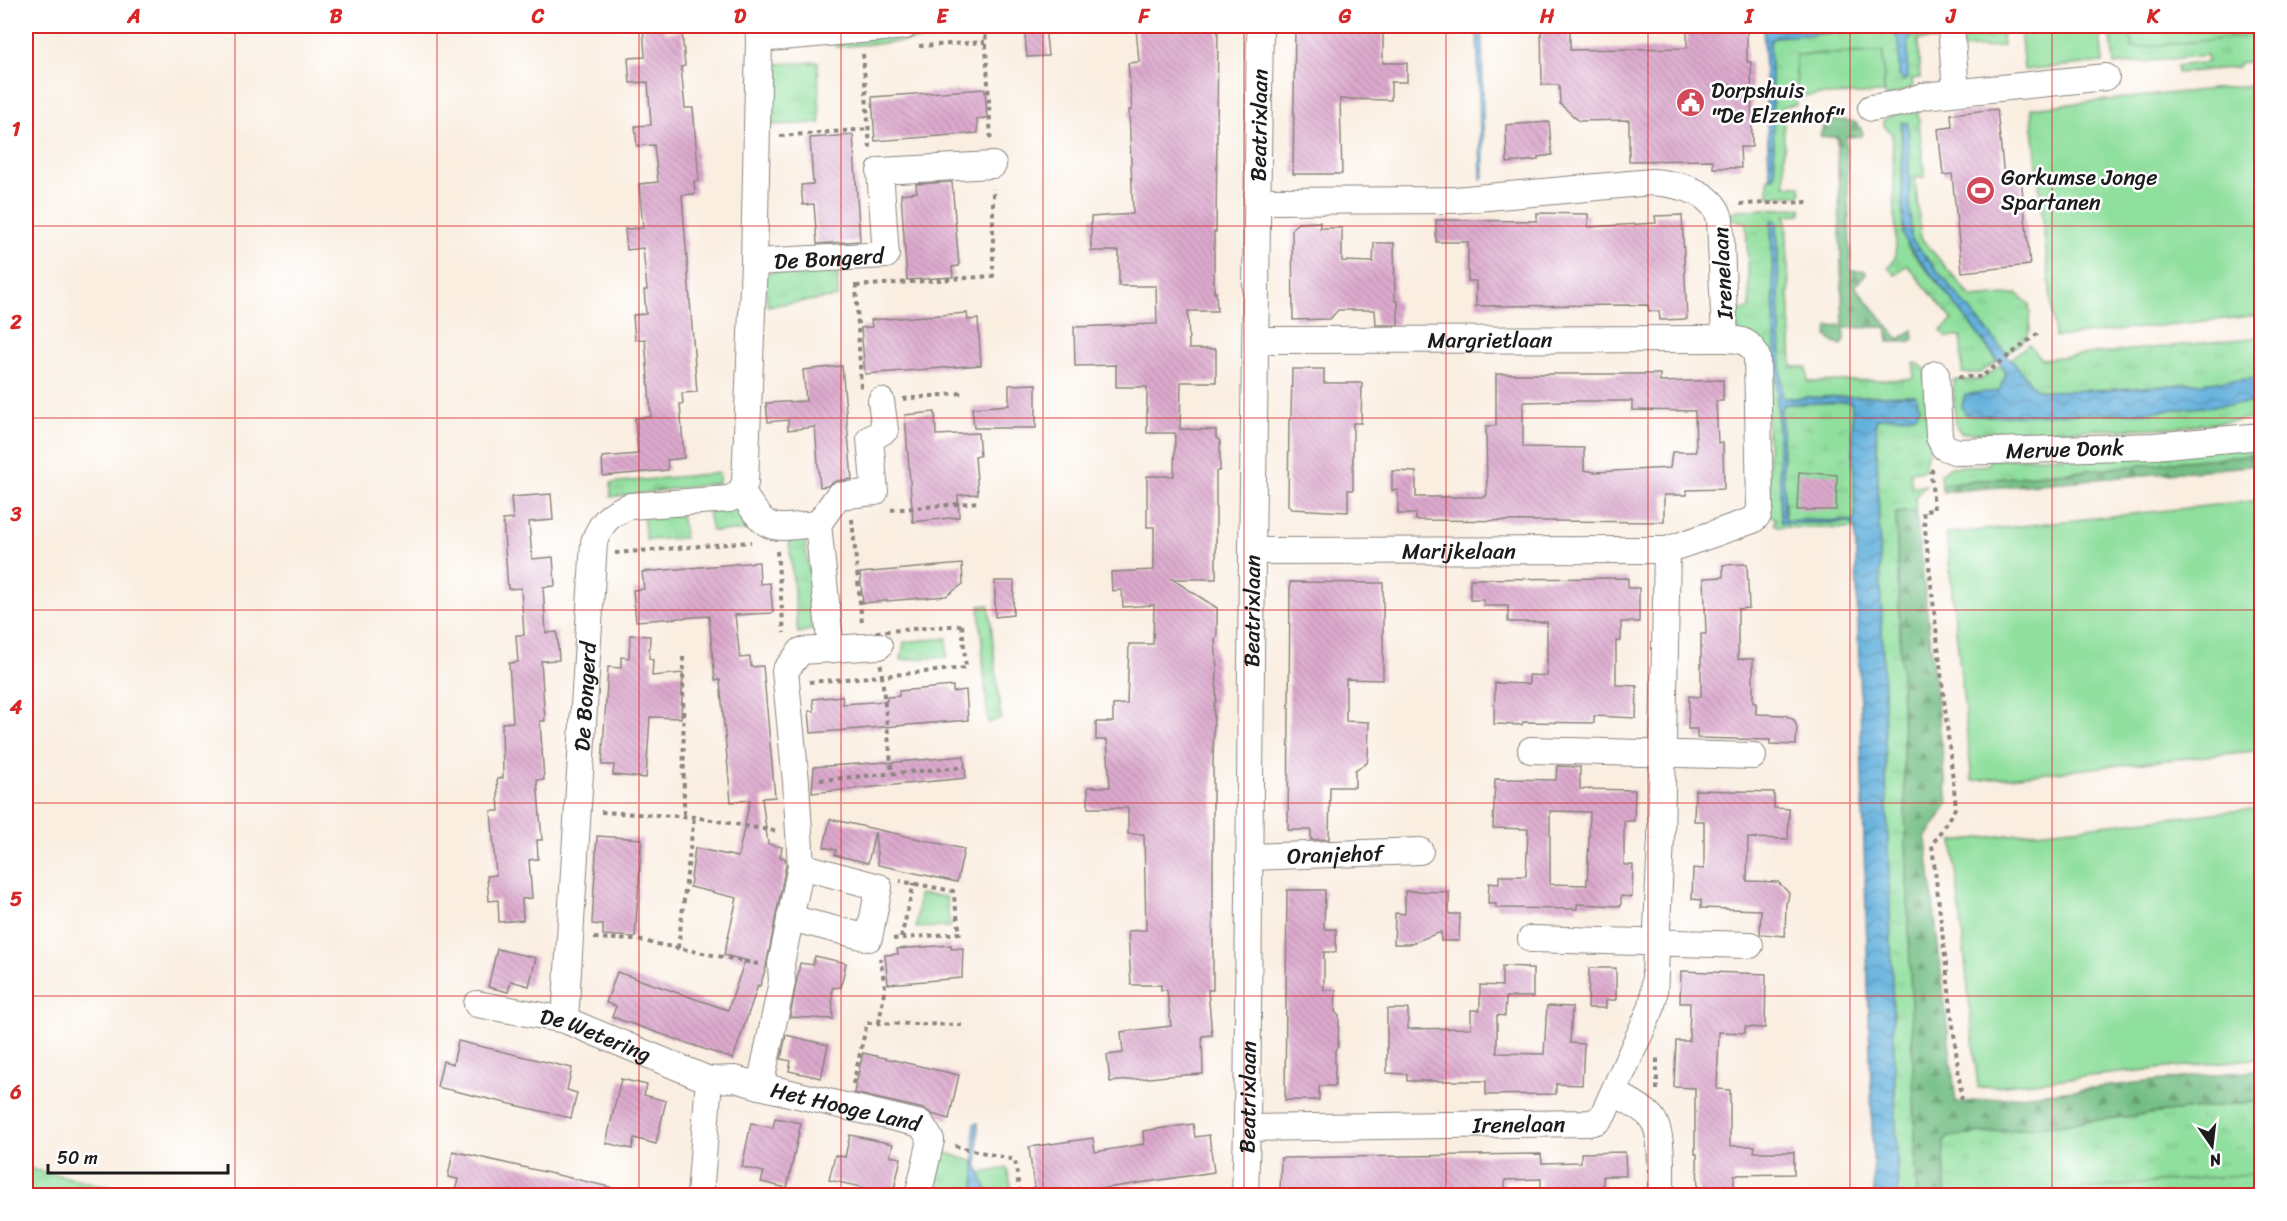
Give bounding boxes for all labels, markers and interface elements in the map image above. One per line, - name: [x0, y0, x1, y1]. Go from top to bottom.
- text: A: [126, 0, 141, 34]
- text: B: [330, 0, 343, 34]
- text: C: [531, 0, 545, 34]
- text: D: [734, 0, 747, 34]
- text: E: [936, 0, 949, 34]
- text: F: [1138, 0, 1151, 34]
- text: G: [1338, 0, 1352, 34]
- text: H: [1539, 0, 1555, 34]
- text: I: [1744, 0, 1755, 34]
- text: J: [1945, 0, 1957, 34]
- text: K: [2146, 0, 2161, 34]
- street label: Beatrixlaan: [1239, 68, 1279, 182]
- place label: Dorpshuis "De Elzenhof": [1711, 71, 1845, 135]
- public building icon: Dorpshuis "De Elzenhof": [1674, 87, 1706, 119]
- text: 1: [12, 112, 21, 147]
- place label: Gorkumse Jonge Spartanen: [2001, 158, 2158, 222]
- sports icon: Gorkumse Jonge Spartanen: [1964, 174, 1996, 206]
- street label: Irenelaan: [1701, 226, 1744, 321]
- street label: De Bongerd: [773, 236, 886, 281]
- text: 2: [9, 305, 22, 340]
- street label: Margrietlaan: [1428, 320, 1553, 360]
- street label: Merwe Donk: [2005, 428, 2125, 471]
- text: 3: [10, 497, 22, 532]
- street label: Marijkelaan: [1402, 531, 1516, 571]
- street label: Beatrixlaan: [1232, 555, 1272, 667]
- street label: De Bongerd: [562, 639, 608, 753]
- text: 4: [9, 690, 23, 725]
- street label: Oranjehof: [1286, 833, 1386, 876]
- text: 5: [10, 882, 22, 917]
- street label: De Wetering: [537, 997, 657, 1074]
- street label: Beatrixlaan: [1227, 1040, 1268, 1154]
- street label: Het Hooge Land: [767, 1070, 926, 1144]
- text: 6: [9, 1075, 22, 1110]
- street label: Irenelaan: [1471, 1104, 1566, 1145]
- north arrow: [2182, 1116, 2242, 1176]
- scale bar: [48, 1137, 228, 1175]
- text: 50 m: [57, 1142, 98, 1174]
- text: N: [2206, 1144, 2225, 1176]

